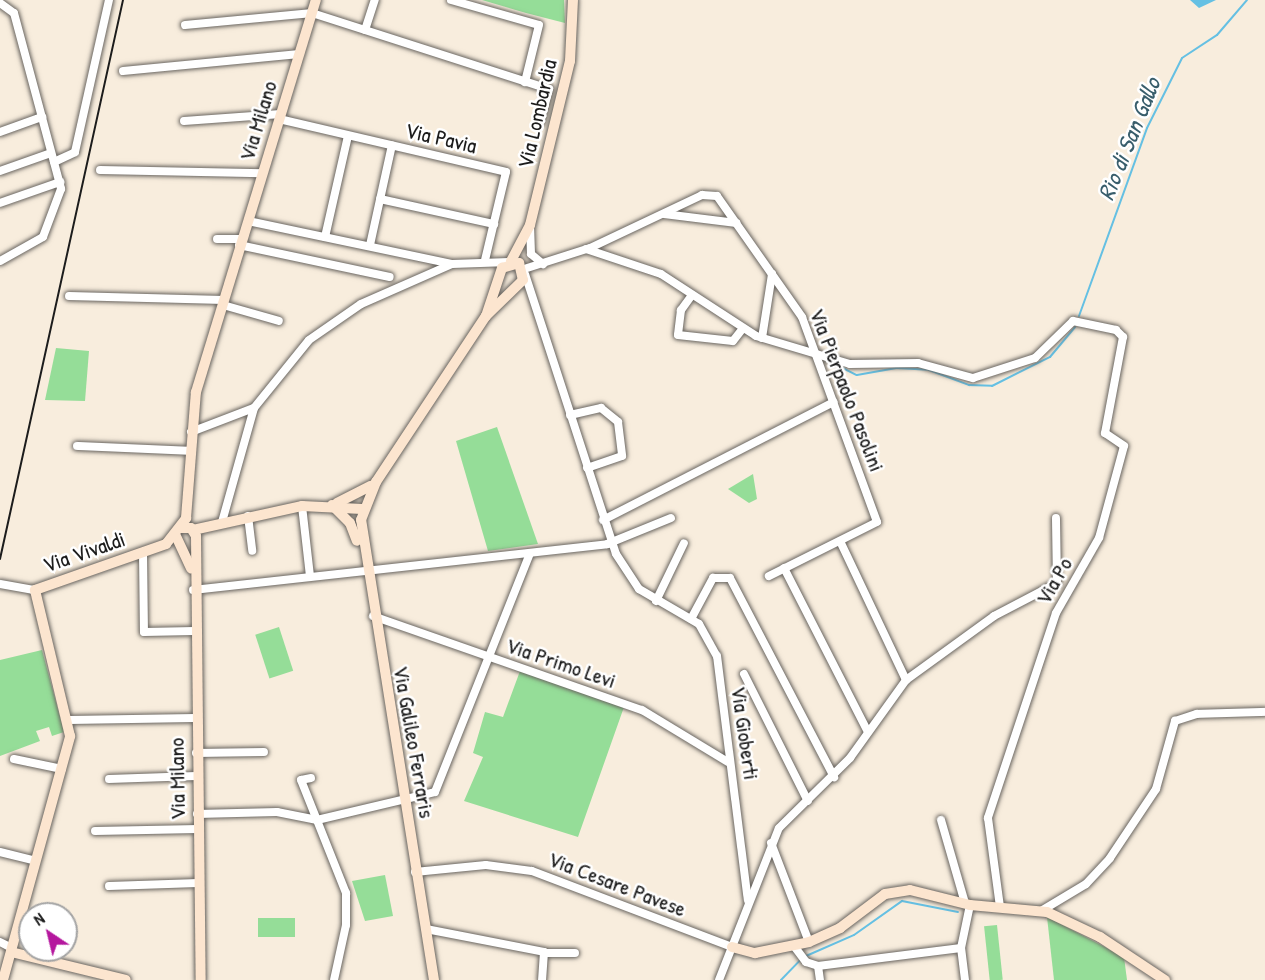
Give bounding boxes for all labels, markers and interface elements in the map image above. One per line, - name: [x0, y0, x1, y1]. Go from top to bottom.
- street label: Via Lombardia: [512, 57, 562, 171]
- water label: Rio di San Gallo: [1091, 74, 1167, 204]
- street label: Via Milano: [233, 78, 283, 164]
- street label: Via Pavia: [403, 117, 479, 159]
- street label: Via Pierpaolo Pasolini: [804, 305, 890, 475]
- street label: Via Vivaldi: [39, 526, 129, 578]
- street label: Via Po: [1030, 553, 1078, 609]
- street label: Via Primo Levi: [503, 632, 619, 694]
- street label: Via Galileo Ferraris: [388, 664, 440, 820]
- street label: Via Gioberti: [725, 685, 765, 781]
- street label: Via Milano: [163, 738, 191, 820]
- street label: Via Cesare Pavese: [545, 846, 689, 922]
- north arrow: [18, 902, 78, 962]
- text: N: [29, 907, 49, 930]

